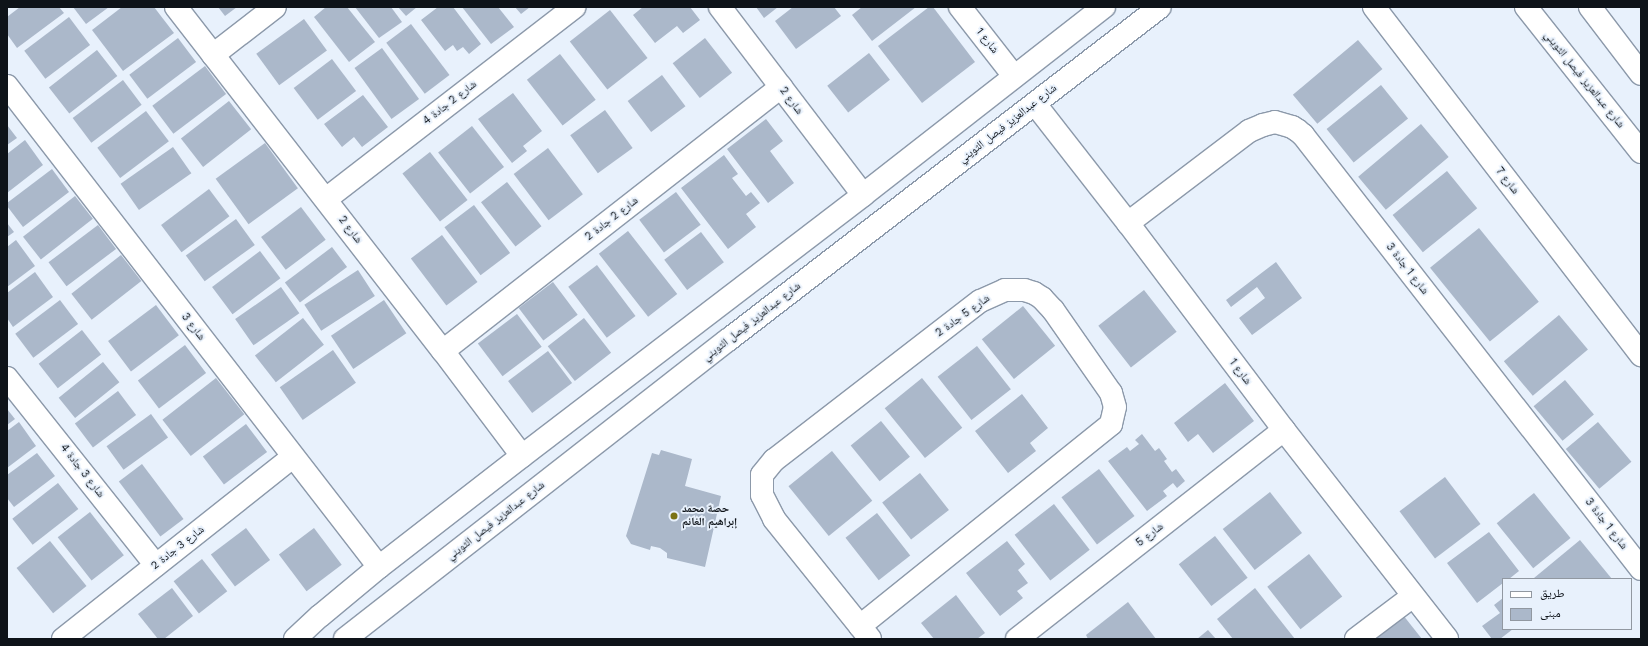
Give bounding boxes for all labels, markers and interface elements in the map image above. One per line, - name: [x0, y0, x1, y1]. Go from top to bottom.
- street label: شارع 1: [973, 26, 1001, 56]
- street label: شارع عبدالعزيز فيصل الثويني: [1541, 29, 1627, 131]
- street label: شارع 2 جادة 4: [421, 78, 479, 128]
- street label: شارع عبدالعزيز فيصل الثويني: [956, 82, 1060, 166]
- street label: شارع 2: [776, 85, 806, 117]
- street label: شارع 7: [1492, 165, 1522, 197]
- street label: شارع 2 جادة 2: [583, 194, 641, 244]
- street label: شارع 2: [335, 214, 365, 246]
- street label: شارع 1 جادة 3: [1383, 241, 1431, 297]
- street label: شارع عبدالعزيز فيصل الثويني: [700, 280, 804, 364]
- street label: شارع 5 جادة 2: [933, 292, 993, 340]
- street label: شارع 3: [178, 311, 208, 343]
- street label: شارع 1: [1226, 356, 1254, 388]
- street label: شارع 3 جادة 4: [57, 442, 107, 500]
- street label: شارع عبدالعزيز فيصل الثويني: [444, 479, 548, 563]
- street label: شارع 1 جادة 3: [1582, 496, 1630, 552]
- place label: حصة محمد إبراهيم الغانم: [682, 503, 737, 529]
- marker: حصة محمد إبراهيم الغانم: [669, 511, 679, 521]
- street label: شارع 5: [1134, 520, 1166, 550]
- street label: شارع 3 جادة 2: [149, 523, 207, 573]
- legend: [1502, 578, 1632, 630]
- text: طريق: [1540, 586, 1565, 600]
- text: مبنى: [1540, 606, 1561, 620]

